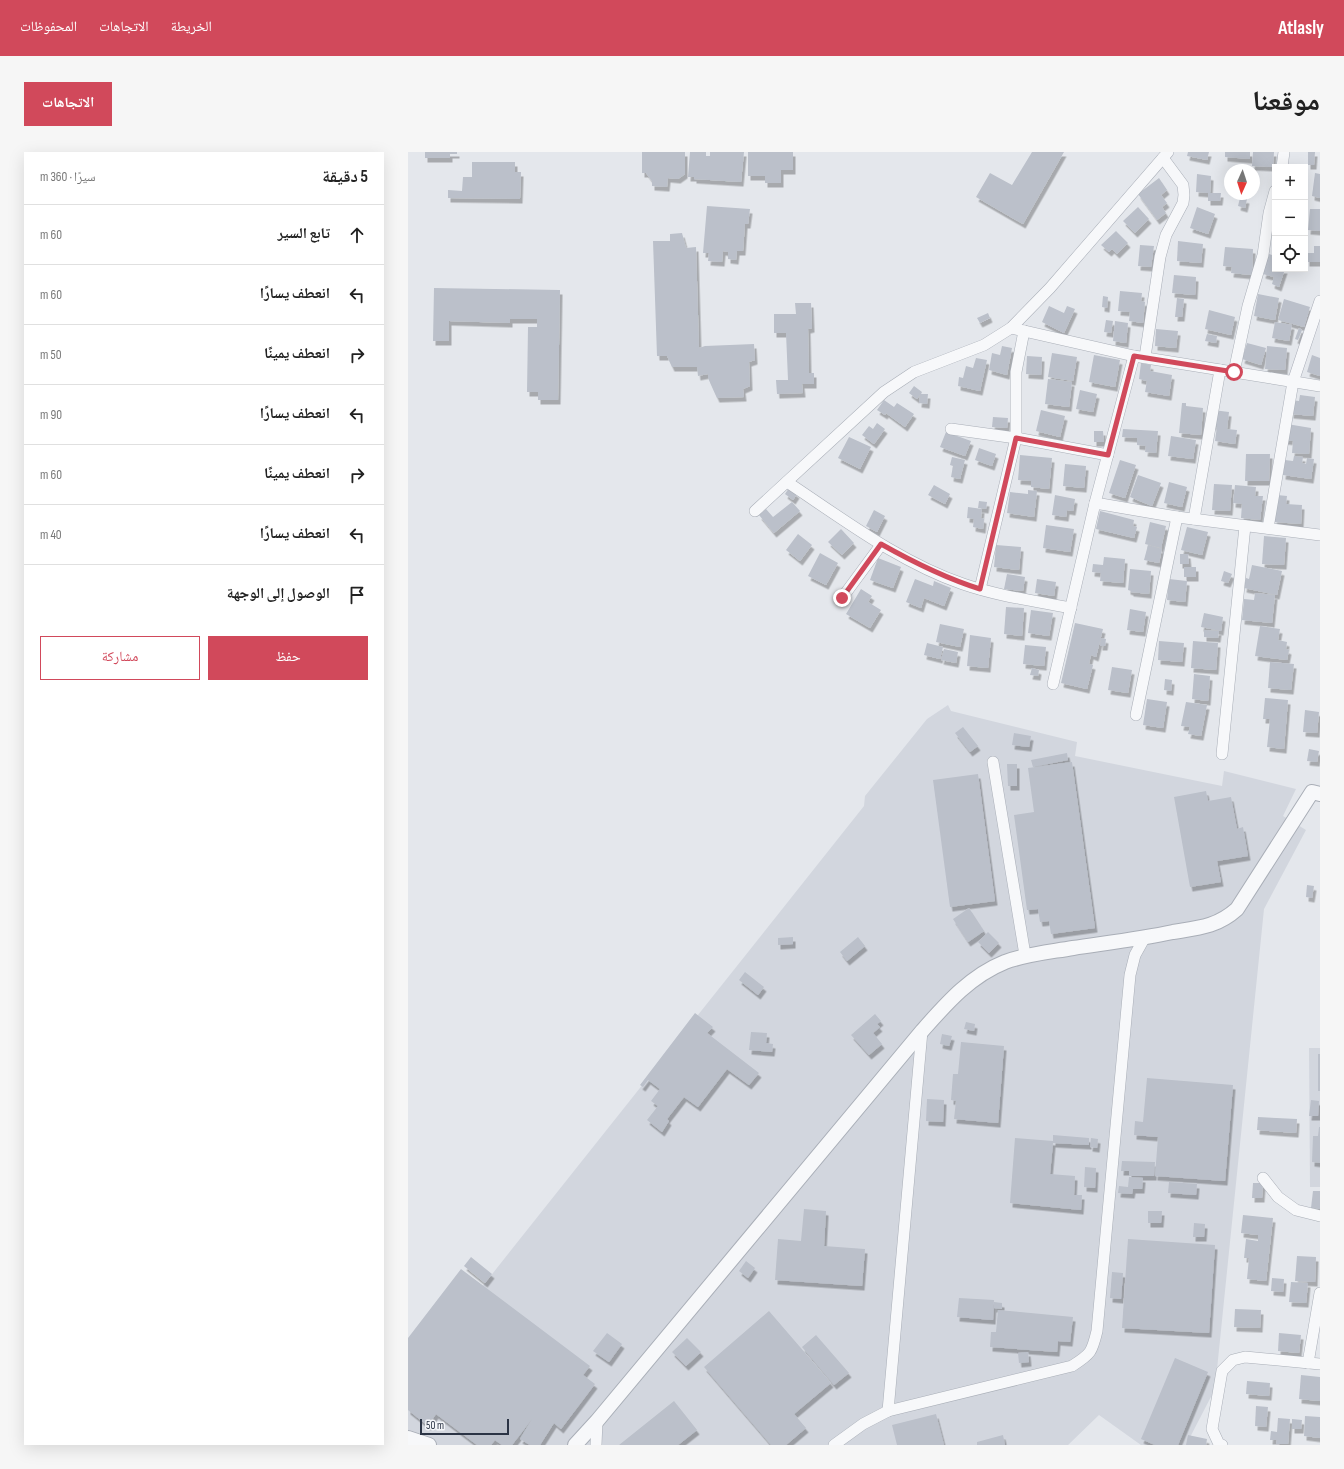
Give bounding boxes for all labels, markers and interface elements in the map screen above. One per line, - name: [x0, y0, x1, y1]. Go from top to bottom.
- text: Atlasly: [1278, 17, 1324, 40]
- text: المحفوظات: [20, 18, 77, 35]
- text: الاتجاهات: [99, 18, 149, 35]
- text: الخريطة: [171, 18, 212, 35]
- button: الاتجاهات: [24, 82, 112, 126]
- text: موقعنا: [1252, 85, 1320, 118]
- north arrow: [1224, 164, 1260, 200]
- map controls: [1272, 164, 1308, 272]
- button: +: [1272, 164, 1308, 200]
- text: 5 دقيقة: [322, 167, 368, 187]
- text: سيرًا · 360 m: [40, 169, 96, 185]
- button: −: [1272, 200, 1308, 236]
- text: تابع السير: [278, 224, 330, 243]
- icon: ahead: [346, 224, 368, 246]
- text: 60 m: [40, 227, 62, 243]
- button: locate: [1272, 236, 1308, 272]
- text: انعطف يسارًا: [260, 284, 330, 303]
- icon: left: [346, 284, 368, 306]
- text: 60 m: [40, 287, 62, 303]
- text: انعطف يمينًا: [264, 344, 330, 363]
- icon: right: [346, 344, 368, 366]
- text: 50 m: [40, 347, 61, 363]
- route start: [1225, 363, 1243, 381]
- text: انعطف يسارًا: [260, 404, 330, 423]
- icon: left: [346, 404, 368, 426]
- text: 90 m: [40, 407, 62, 423]
- text: انعطف يمينًا: [264, 464, 330, 483]
- icon: right: [346, 464, 368, 486]
- text: 60 m: [40, 467, 62, 483]
- text: انعطف يسارًا: [260, 524, 330, 543]
- icon: left: [346, 524, 368, 546]
- text: 40 m: [40, 527, 62, 543]
- text: الوصول إلى الوجهة: [227, 584, 330, 603]
- icon: arrive: [346, 584, 368, 606]
- route end: [833, 589, 851, 607]
- button: مشاركة: [40, 636, 200, 680]
- button: حفظ: [208, 636, 368, 680]
- scale bar: [420, 1417, 509, 1436]
- text: 50 m: [426, 1419, 444, 1432]

